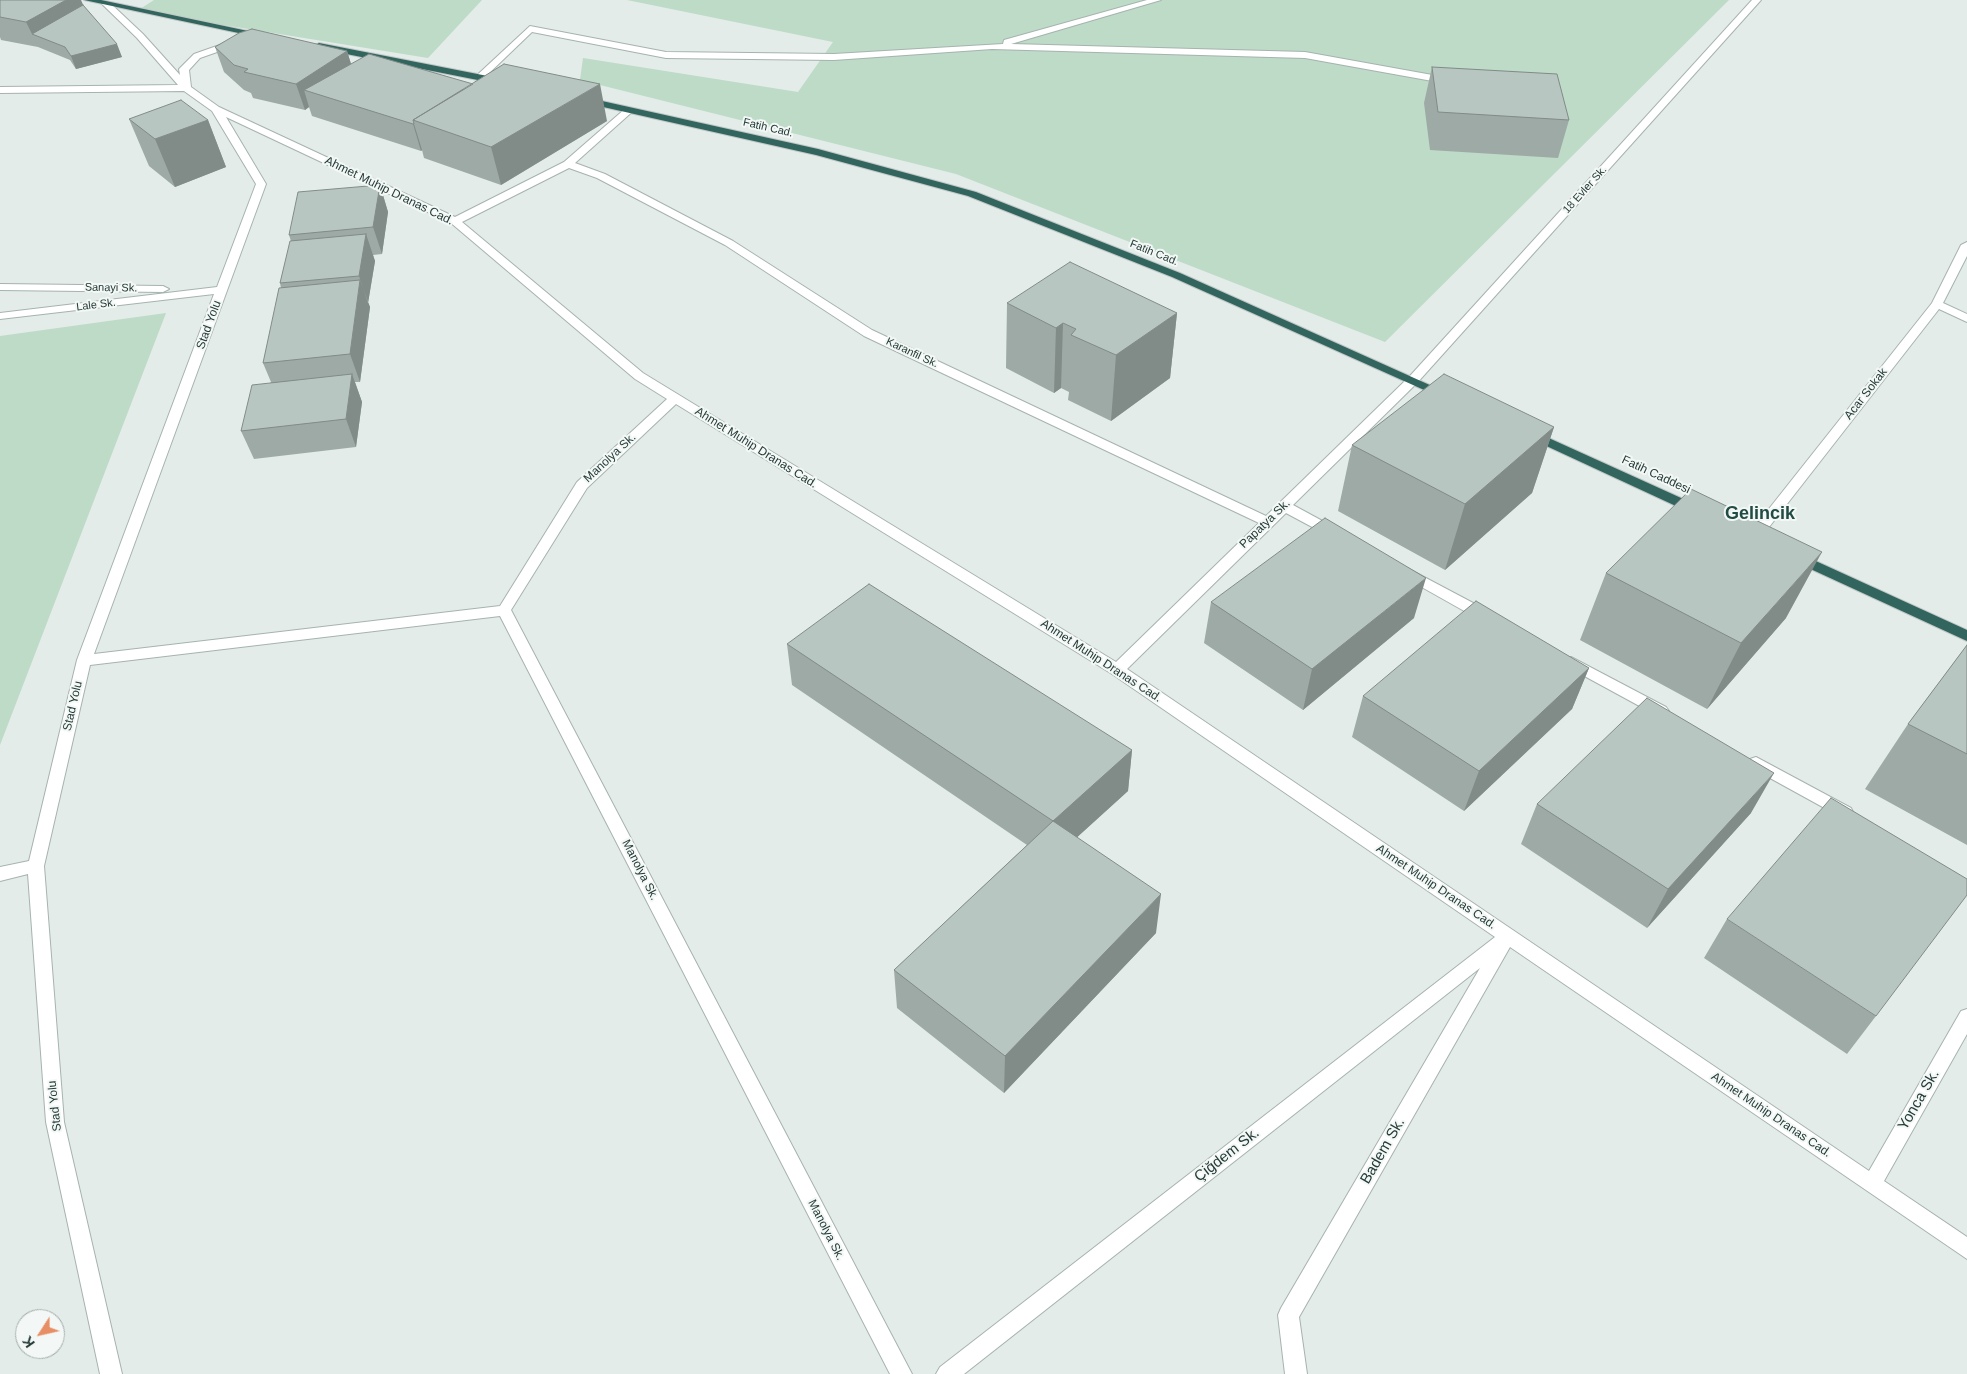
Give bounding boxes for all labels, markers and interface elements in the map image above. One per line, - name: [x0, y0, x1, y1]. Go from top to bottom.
- street label: Fatih Cad.: [742, 116, 794, 140]
- street label: Ahmet Muhip Dranas Cad.: [322, 154, 456, 228]
- street label: 18 Evler Sk.: [1560, 164, 1610, 216]
- street label: Fatih Cad.: [1128, 237, 1180, 269]
- street label: Sanayi Sk.: [85, 281, 137, 295]
- street label: Lale Sk.: [75, 296, 117, 314]
- street label: Stad Yolu: [194, 299, 224, 351]
- street label: Karanfil Sk.: [884, 335, 940, 371]
- street label: Acar Sokak: [1841, 365, 1891, 423]
- street label: Ahmet Muhip Dranas Cad.: [692, 404, 820, 492]
- street label: Manolya Sk.: [581, 430, 639, 486]
- street label: Fatih Caddesi: [1619, 453, 1693, 497]
- street label: Papatya Sk.: [1237, 496, 1293, 552]
- district label: Gelincik: [1725, 503, 1795, 525]
- street label: Ahmet Muhip Dranas Cad.: [1038, 616, 1164, 706]
- street label: Stad Yolu: [60, 680, 86, 732]
- street label: Manolya Sk.: [619, 837, 661, 903]
- street label: Ahmet Muhip Dranas Cad.: [1373, 841, 1499, 933]
- street label: Yonca Sk.: [1894, 1066, 1944, 1134]
- street label: Ahmet Muhip Dranas Cad.: [1708, 1069, 1834, 1161]
- street label: Stad Yolu: [45, 1080, 65, 1132]
- street label: Badem Sk.: [1357, 1115, 1409, 1187]
- street label: Çiğdem Sk.: [1191, 1124, 1263, 1186]
- street label: Manolya Sk.: [805, 1197, 847, 1263]
- north arrow: [15, 1309, 65, 1359]
- text: K: [19, 1333, 38, 1351]

